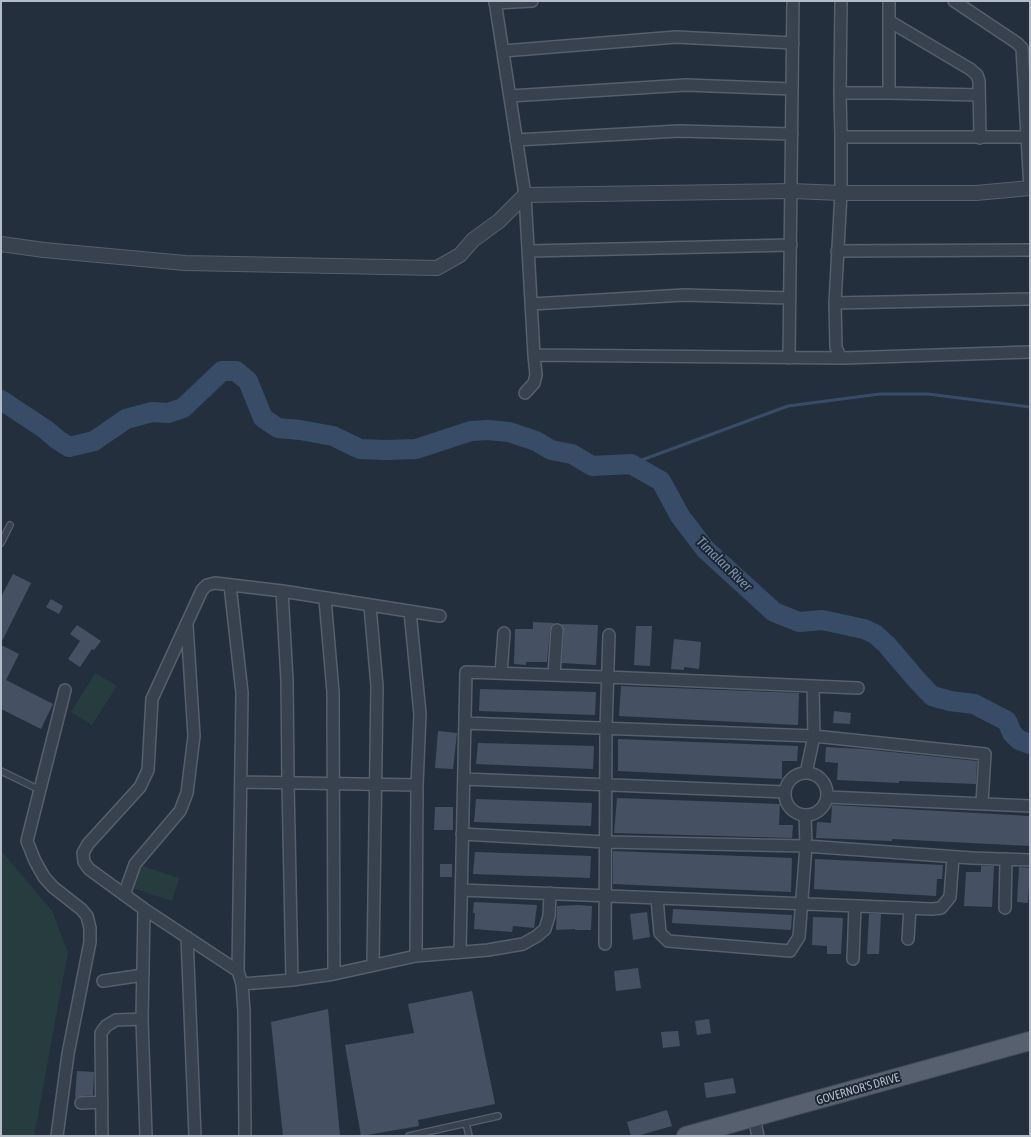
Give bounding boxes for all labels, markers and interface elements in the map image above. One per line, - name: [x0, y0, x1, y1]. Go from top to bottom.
- water label: Timalan River: [693, 533, 755, 595]
- street label: GOVERNOR'S DRIVE: [815, 1070, 901, 1108]

